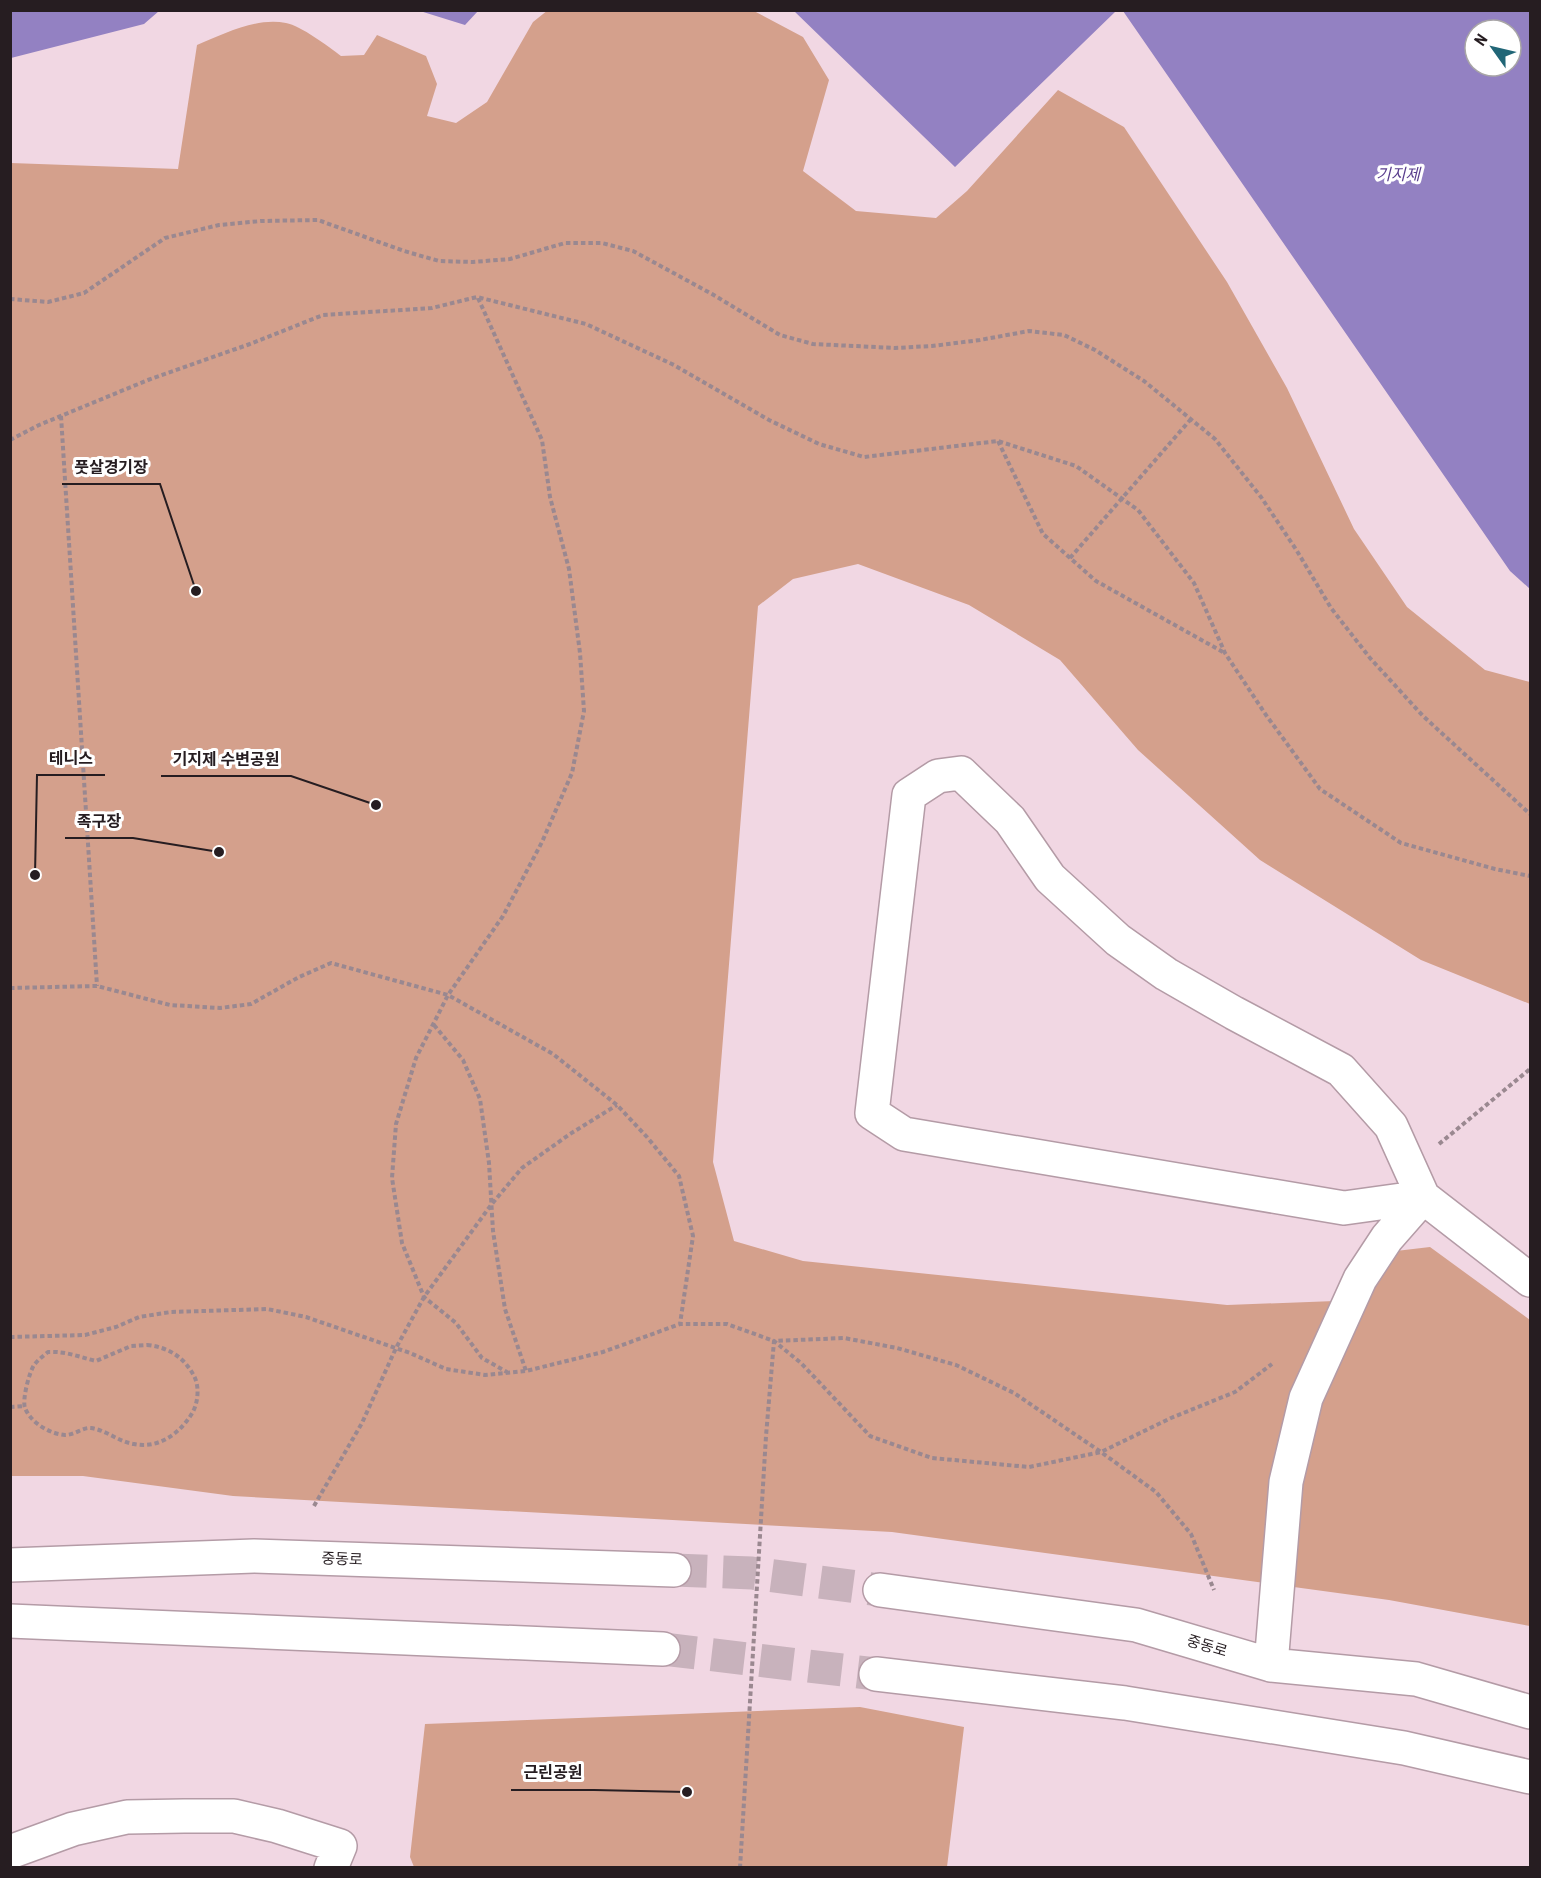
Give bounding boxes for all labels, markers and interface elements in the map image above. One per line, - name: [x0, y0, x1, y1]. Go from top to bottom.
- north arrow: [1463, 18, 1523, 78]
- text: N: [1470, 31, 1492, 49]
- water label: 기지제: [1376, 165, 1422, 184]
- callout: 풋살경기장: [62, 450, 160, 484]
- text: 풋살경기장: [74, 458, 148, 477]
- callout: 테니스: [37, 741, 105, 775]
- callout: 기지제 수변공원: [161, 742, 291, 776]
- text: 테니스: [49, 749, 93, 768]
- text: 기지제 수변공원: [173, 750, 279, 769]
- callout: 족구장: [65, 804, 133, 838]
- text: 족구장: [77, 812, 121, 831]
- street label: 중동로: [321, 1549, 363, 1569]
- street label: 중동로: [1185, 1631, 1229, 1661]
- callout: 근린공원: [511, 1756, 594, 1790]
- text: 근린공원: [524, 1763, 582, 1782]

